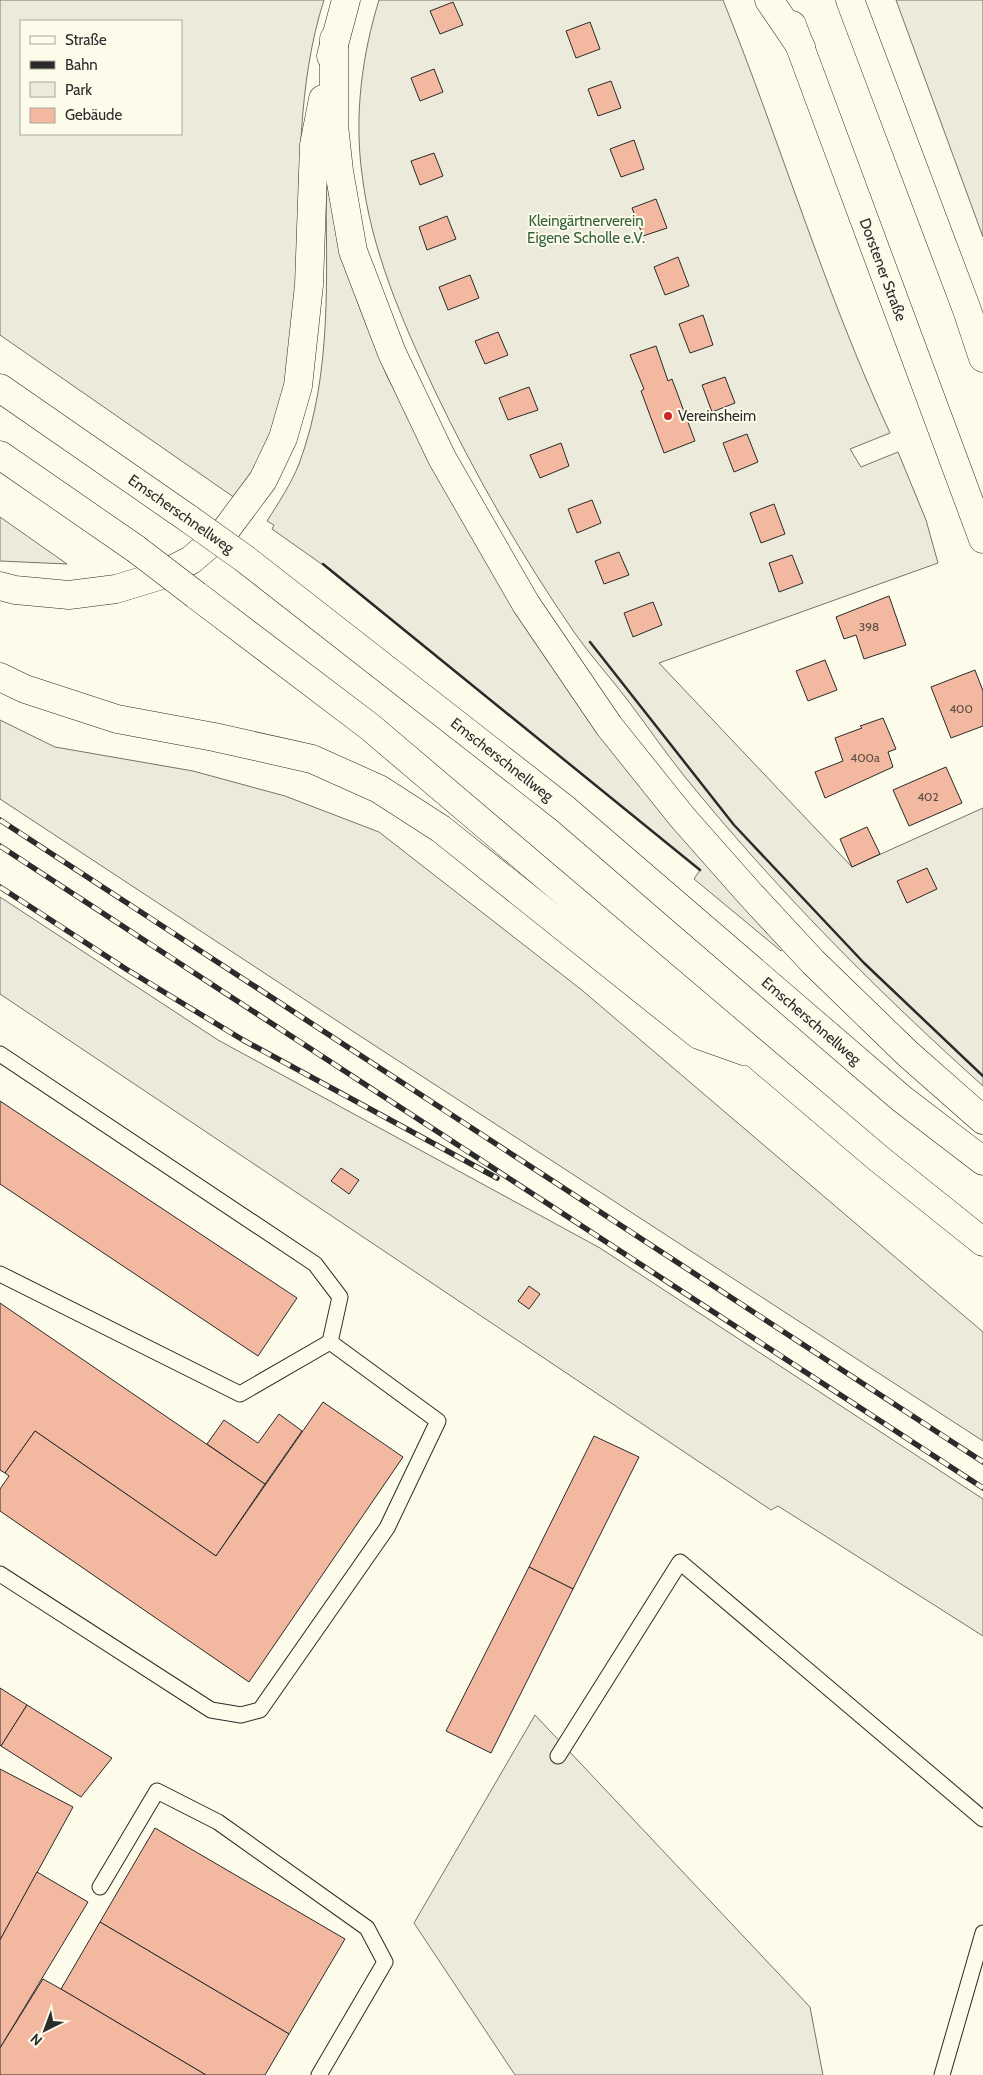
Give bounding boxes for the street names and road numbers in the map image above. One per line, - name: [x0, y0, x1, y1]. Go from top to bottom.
- street label: Dorstener Straße: [856, 216, 910, 324]
- street label: Emscherschnellweg: [125, 471, 238, 558]
- street label: Emscherschnellweg: [447, 714, 557, 806]
- street label: Emscherschnellweg: [758, 973, 865, 1069]

